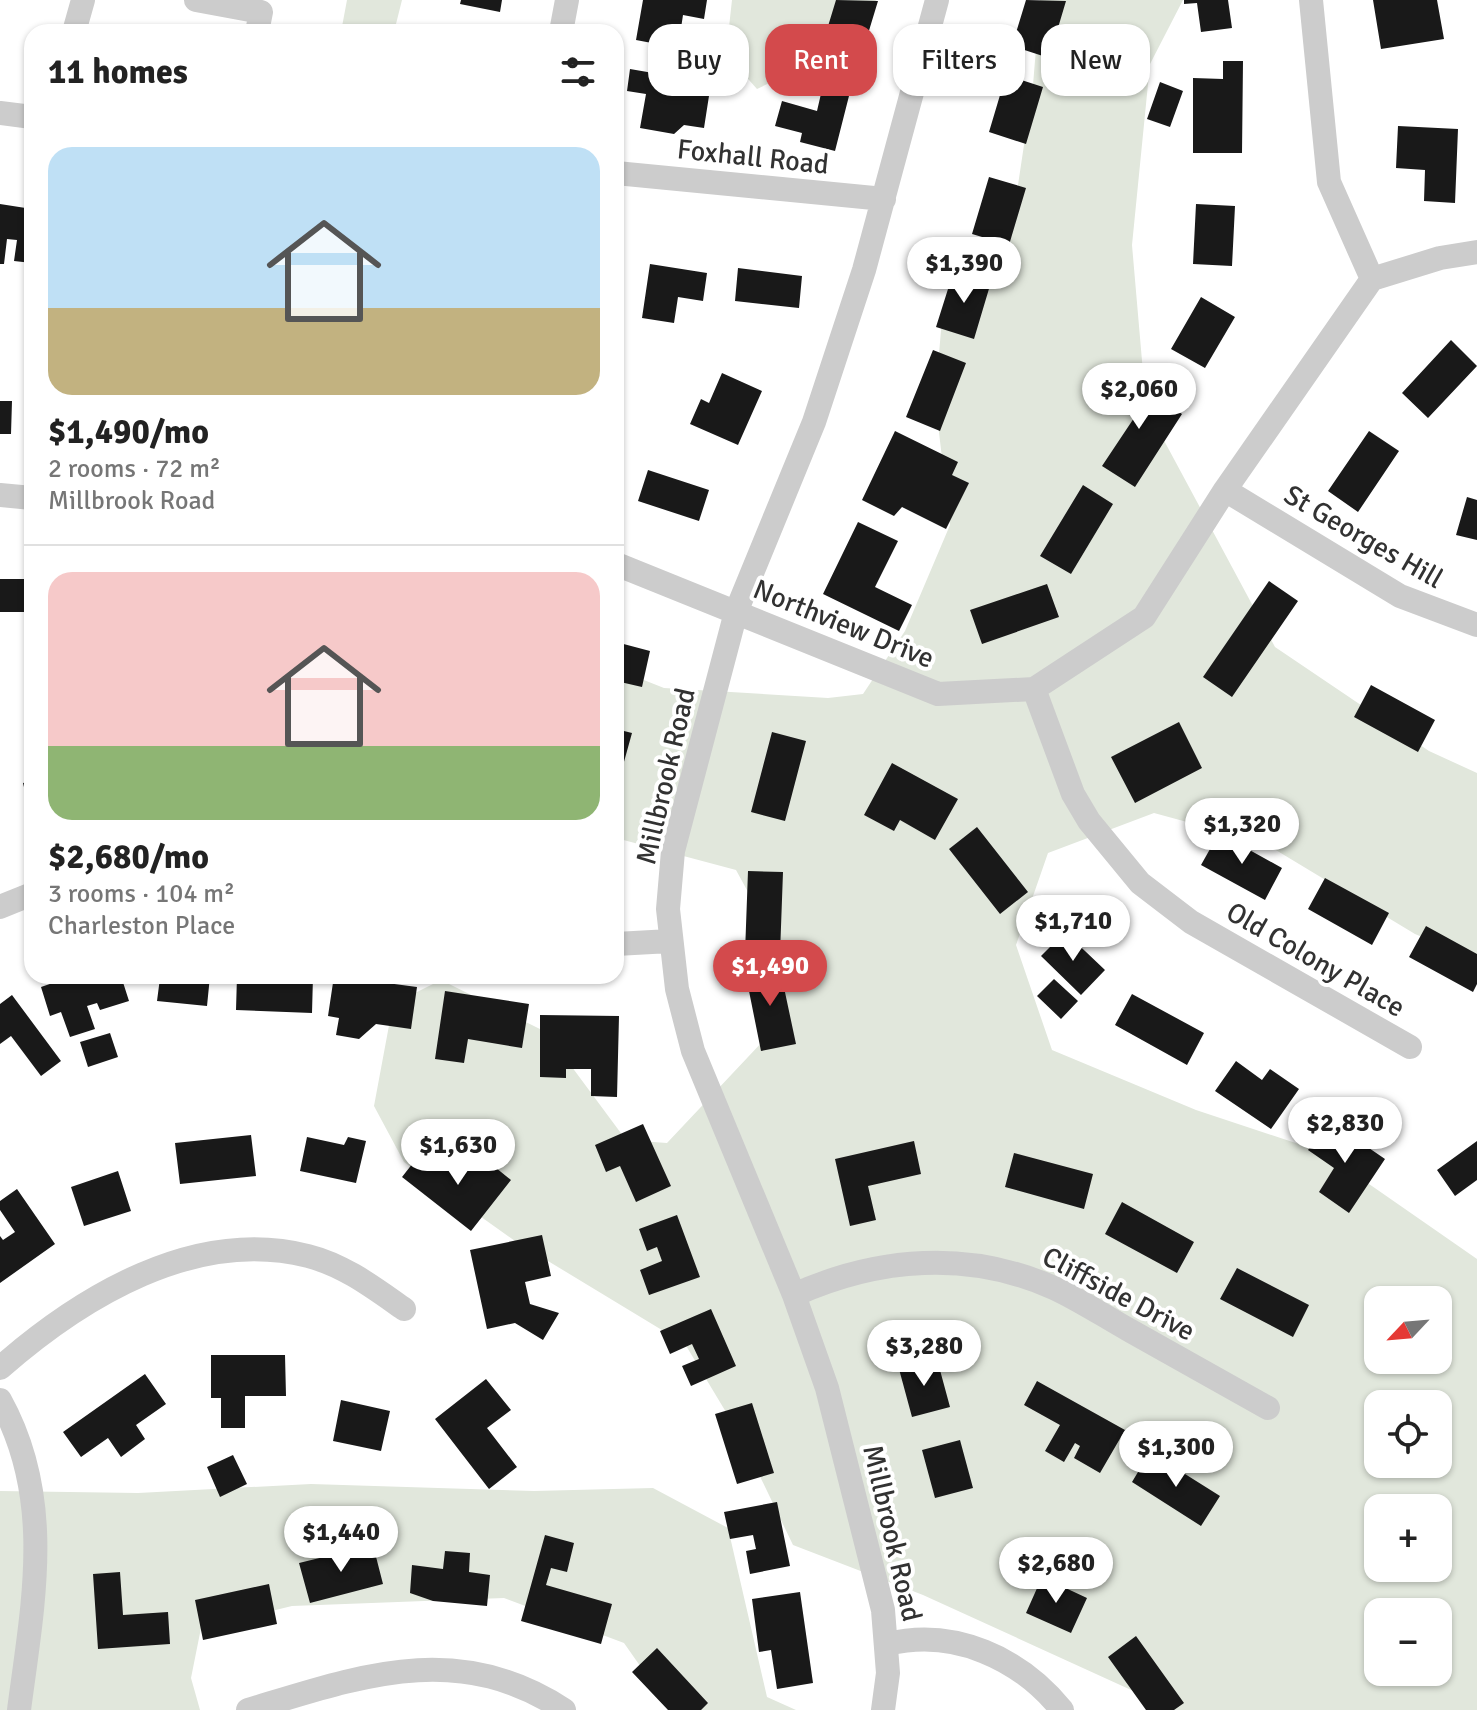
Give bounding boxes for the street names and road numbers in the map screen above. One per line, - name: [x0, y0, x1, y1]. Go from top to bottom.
- street label: Foxhall Road: [675, 132, 830, 182]
- street label: St Georges Hill: [1278, 478, 1449, 596]
- street label: Northview Drive: [748, 572, 939, 676]
- street label: Millbrook Road: [629, 685, 703, 868]
- street label: Old Colony Place: [1220, 895, 1411, 1025]
- street label: Cliffside Drive: [1036, 1239, 1201, 1348]
- street label: Millbrook Road: [855, 1442, 929, 1625]

